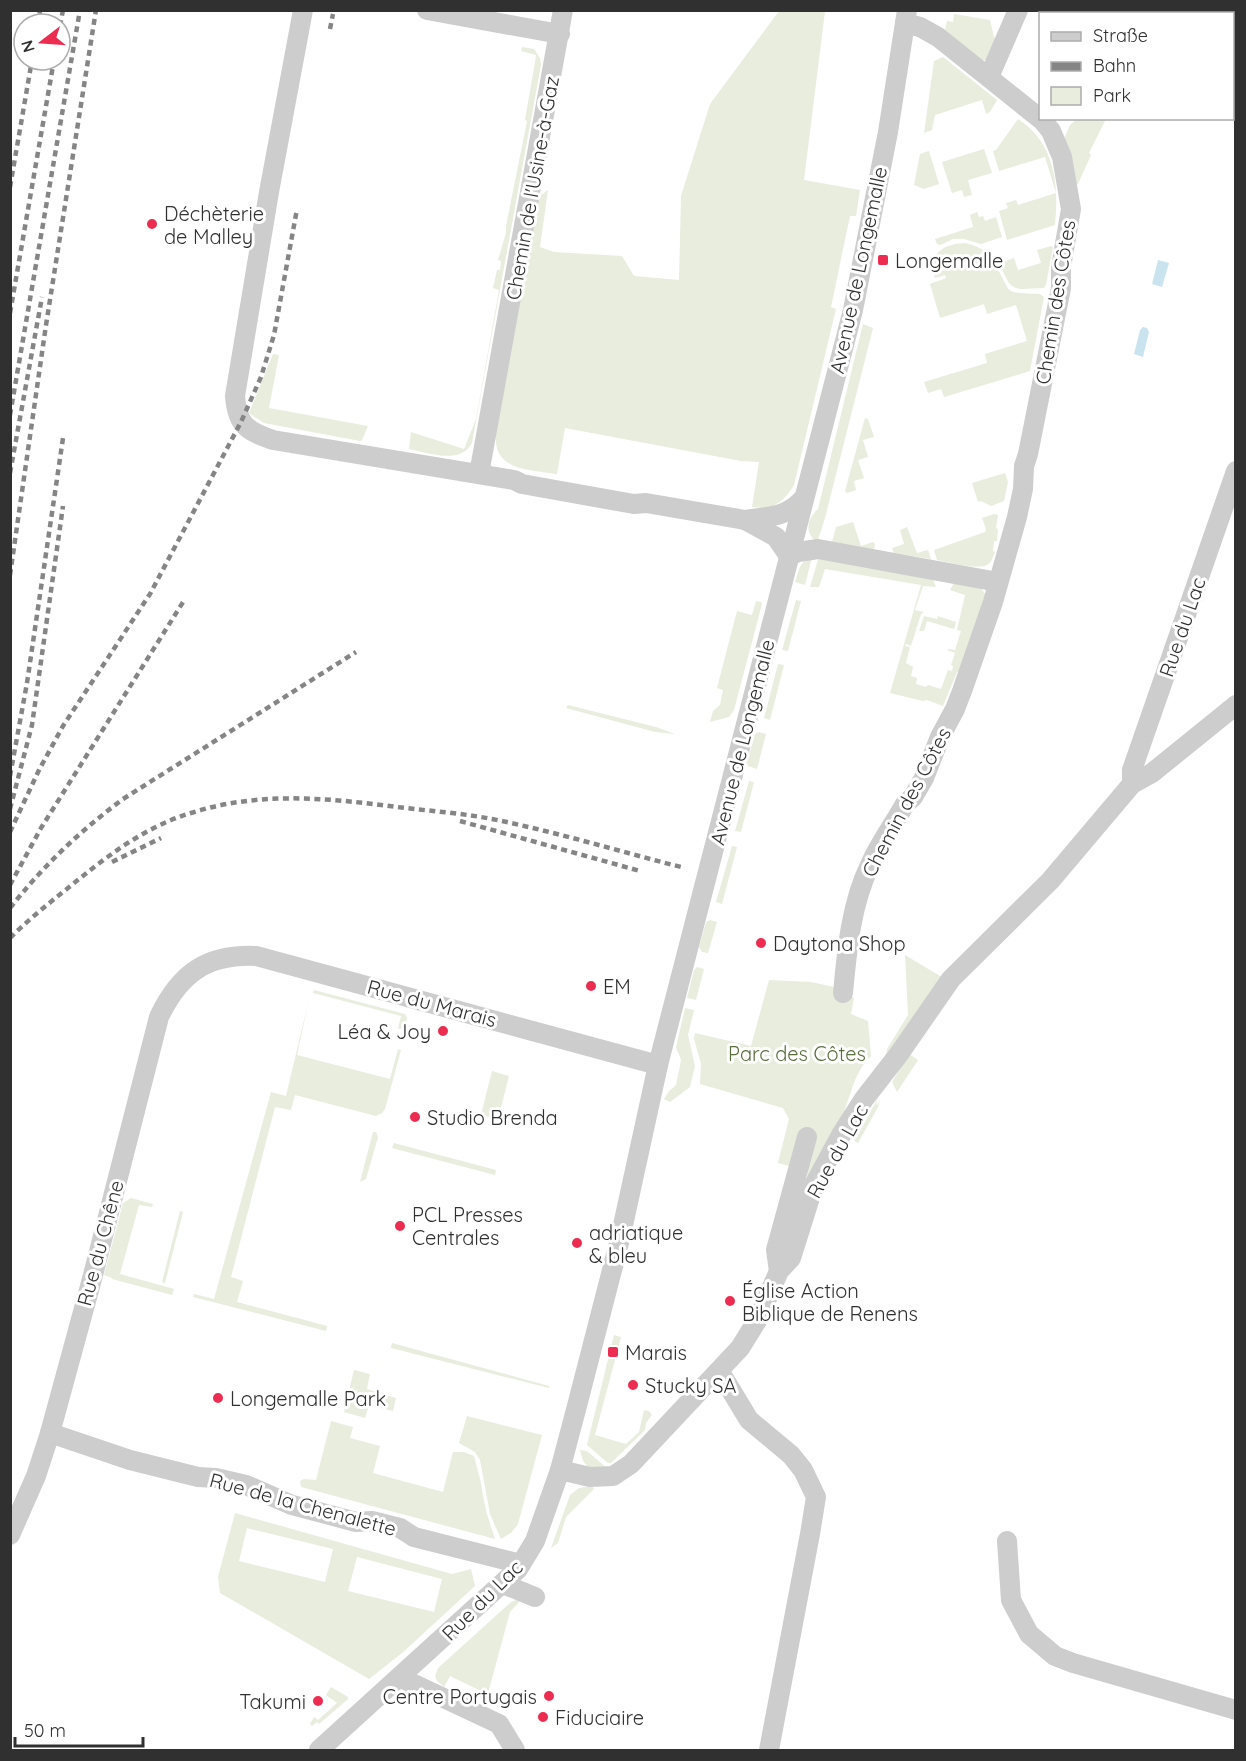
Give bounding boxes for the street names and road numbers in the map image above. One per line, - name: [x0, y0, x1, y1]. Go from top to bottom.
- street label: Chemin de l'Usine-à-Gaz: [500, 74, 564, 302]
- street label: Avenue de Longemalle: [824, 164, 892, 376]
- street label: Chemin des Côtes: [1030, 218, 1080, 386]
- street label: Rue du Lac: [1153, 574, 1211, 680]
- street label: Avenue de Longemalle: [704, 637, 780, 847]
- street label: Chemin des Côtes: [856, 723, 956, 881]
- street label: Rue du Marais: [365, 974, 499, 1032]
- street label: Rue du Lac: [801, 1100, 873, 1202]
- street label: Rue du Chêne: [71, 1177, 129, 1309]
- street label: Rue de la Chenalette: [207, 1467, 399, 1541]
- street label: Rue du Lac: [436, 1554, 528, 1646]

